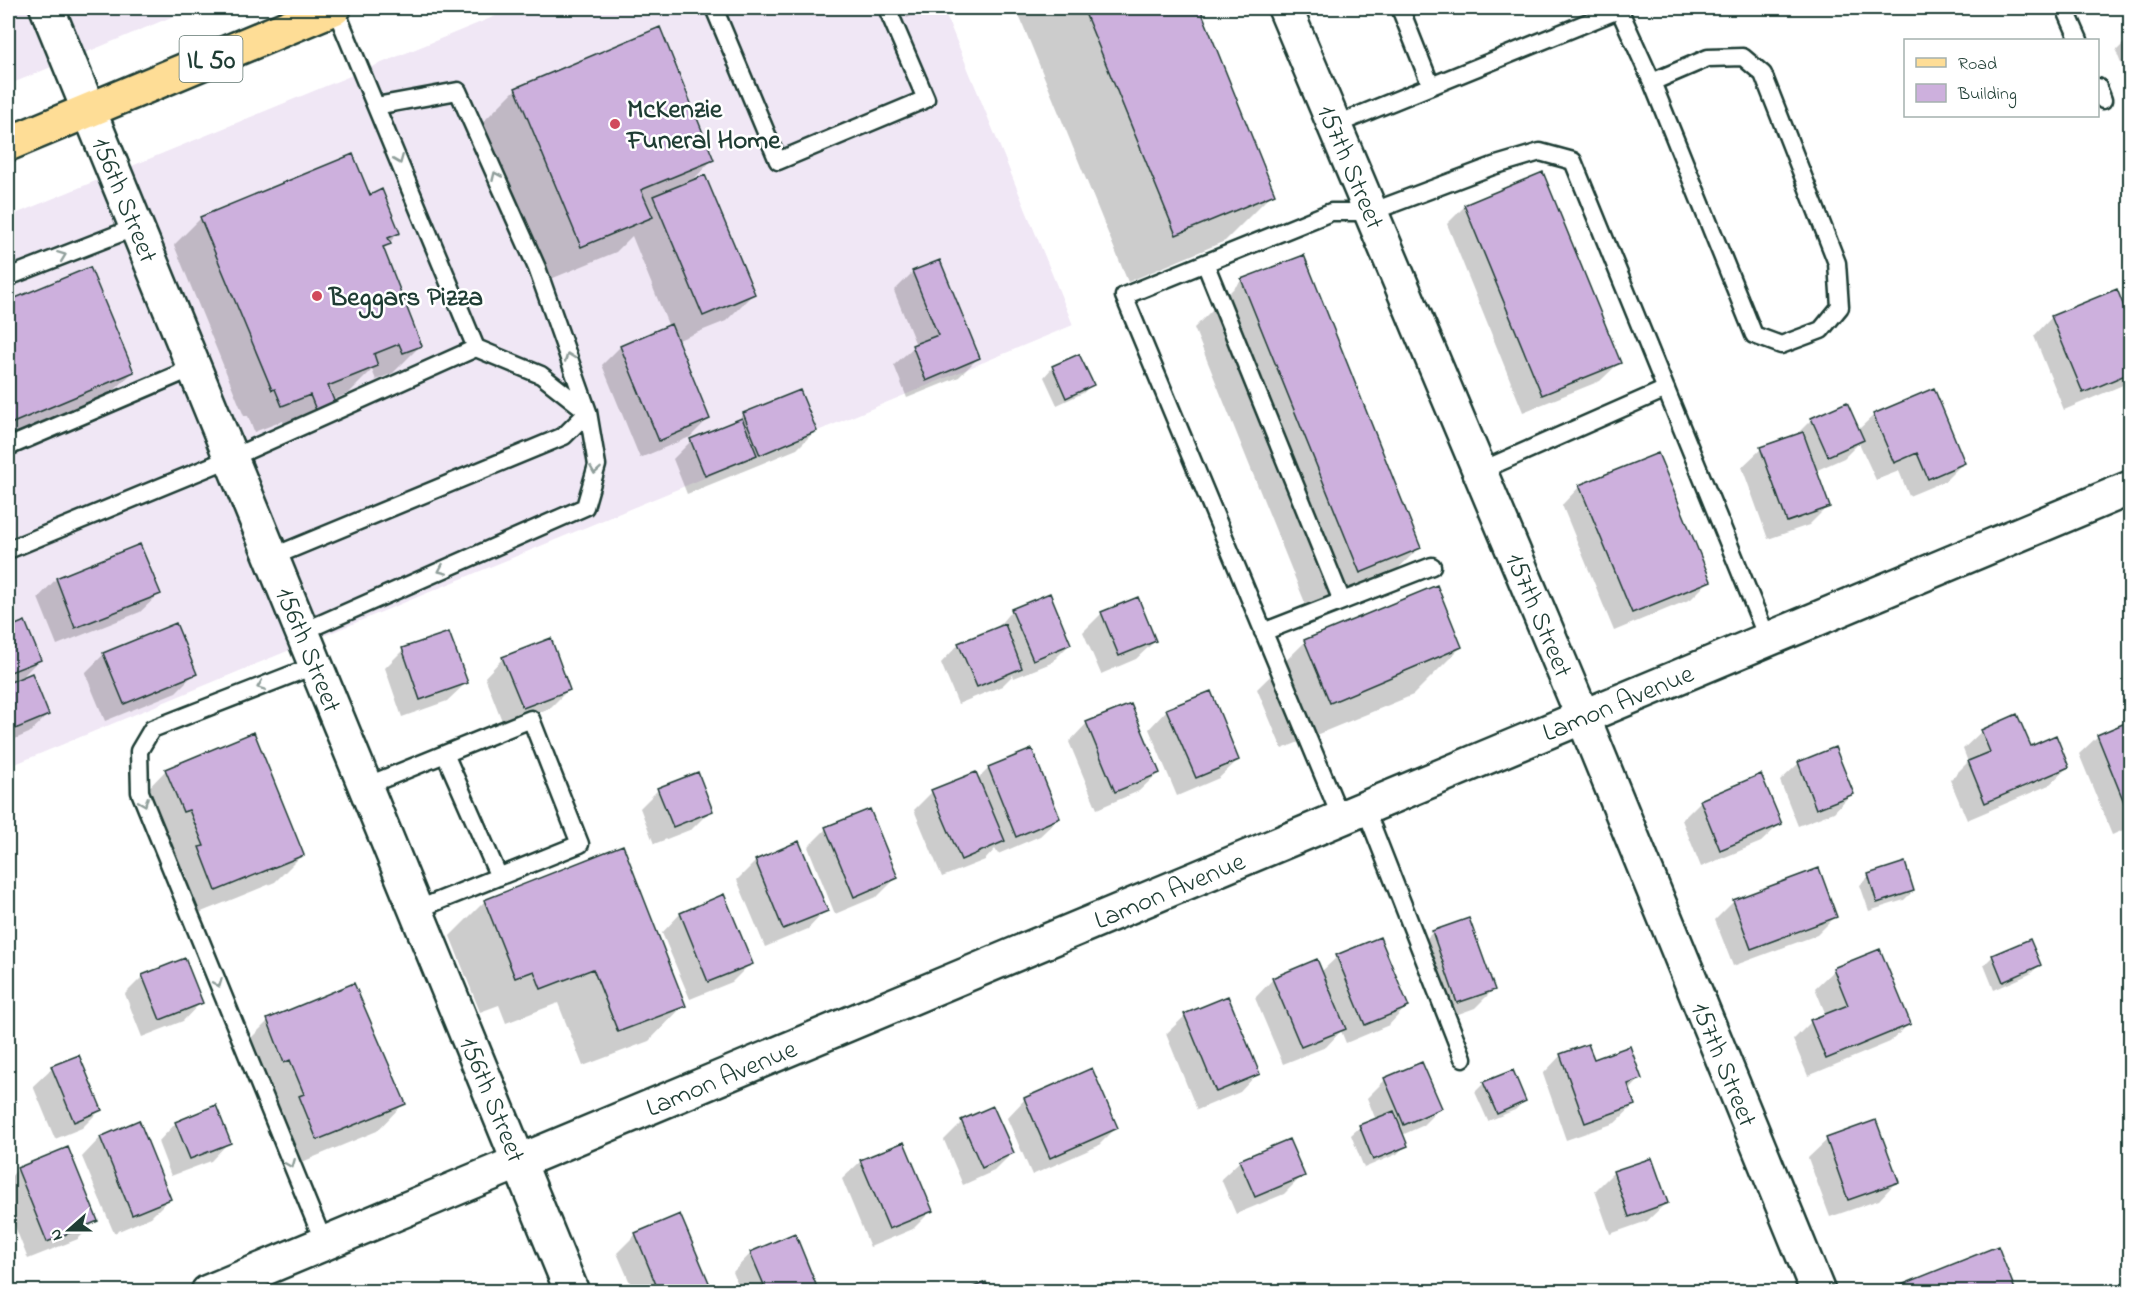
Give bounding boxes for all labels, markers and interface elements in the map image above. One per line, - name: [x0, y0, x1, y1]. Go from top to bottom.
- road number: IL 50: [180, 36, 242, 82]
- legend: [1904, 39, 2099, 117]
- text: Road: [1958, 52, 1997, 78]
- text: Building: [1957, 82, 2017, 109]
- place label: McKenzie Funeral Home: [625, 91, 781, 161]
- street label: 157th Street: [1306, 99, 1393, 236]
- marker: McKenzie Funeral Home: [608, 117, 622, 131]
- street label: 156th Street: [80, 132, 166, 269]
- one-way arrow: [392, 154, 404, 165]
- one-way arrow: [491, 172, 503, 183]
- one-way arrow: [56, 251, 67, 263]
- place label: Beggars Pizza: [327, 279, 483, 319]
- marker: Beggars Pizza: [310, 289, 324, 303]
- one-way arrow: [563, 352, 576, 363]
- one-way arrow: [589, 465, 601, 475]
- street label: 157th Street: [1494, 547, 1581, 684]
- one-way arrow: [438, 563, 449, 575]
- street label: 156th Street: [264, 582, 350, 719]
- street label: Lamon Avenue: [1537, 655, 1701, 754]
- one-way arrow: [256, 679, 267, 692]
- one-way arrow: [137, 796, 150, 807]
- street label: Lamon Avenue: [1089, 843, 1253, 941]
- one-way arrow: [211, 977, 223, 988]
- street label: 157th Street: [1680, 997, 1766, 1133]
- street label: Lamon Avenue: [640, 1030, 804, 1129]
- street label: 156th Street: [448, 1031, 534, 1169]
- one-way arrow: [284, 1157, 296, 1168]
- north arrow: [39, 1200, 99, 1260]
- text: N: [44, 1225, 70, 1244]

